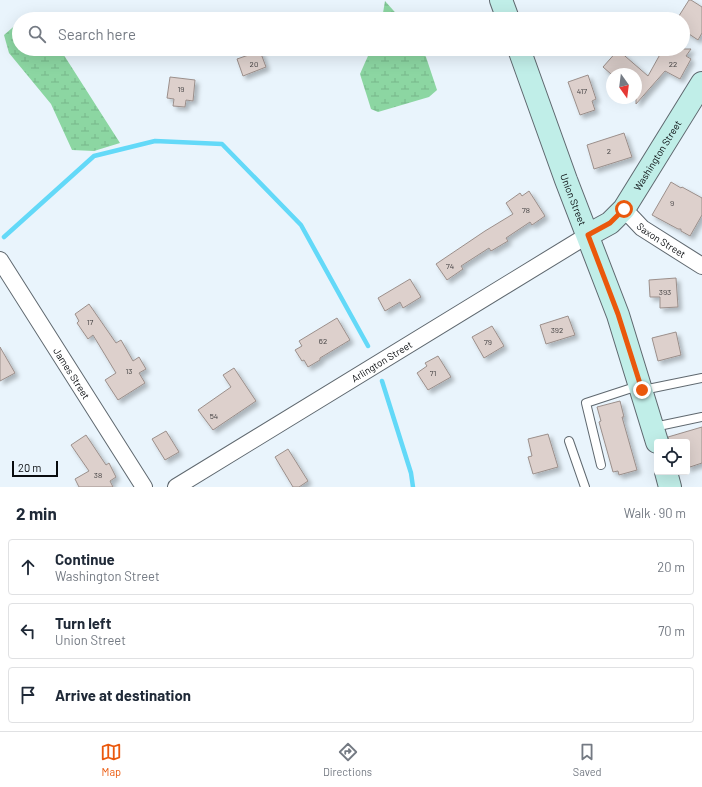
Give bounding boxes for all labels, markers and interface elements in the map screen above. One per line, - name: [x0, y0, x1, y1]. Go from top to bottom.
- search box: [12, 12, 690, 56]
- icon: search: [26, 23, 48, 45]
- text: Search here: [58, 25, 136, 43]
- house number: 20: [250, 59, 258, 69]
- house number: 22: [669, 59, 677, 69]
- north arrow: [606, 68, 642, 104]
- house number: 19: [178, 84, 184, 94]
- house number: 417: [577, 86, 587, 96]
- street label: Washington Street: [631, 118, 684, 193]
- house number: 2: [607, 146, 611, 156]
- street label: Union Street: [558, 172, 589, 227]
- house number: 9: [670, 198, 674, 208]
- route start: [615, 200, 633, 218]
- house number: 78: [522, 205, 530, 215]
- street label: Saxon Street: [634, 220, 688, 260]
- house number: 74: [446, 261, 454, 271]
- house number: 393: [659, 287, 671, 297]
- house number: 17: [87, 317, 94, 327]
- house number: 392: [551, 325, 563, 335]
- house number: 62: [319, 336, 327, 346]
- house number: 79: [484, 337, 492, 347]
- street label: Arlington Street: [349, 338, 414, 384]
- street label: James Street: [51, 345, 93, 401]
- house number: 13: [126, 366, 132, 376]
- house number: 71: [430, 368, 437, 378]
- route end: [633, 381, 651, 399]
- house number: 54: [210, 411, 218, 421]
- map controls: [654, 439, 690, 475]
- button: locate: [654, 439, 690, 475]
- scale bar: [12, 459, 58, 478]
- text: 20 m: [18, 461, 41, 474]
- house number: 38: [94, 470, 102, 480]
- text: 2 min: [16, 503, 57, 523]
- text: Walk · 90 m: [624, 505, 686, 521]
- text: Continue: [55, 550, 115, 568]
- icon: ahead: [17, 556, 39, 578]
- text: 20 m: [657, 559, 685, 575]
- text: Washington Street: [55, 568, 160, 584]
- text: Turn left: [55, 614, 111, 632]
- icon: left: [17, 620, 39, 642]
- text: 70 m: [658, 623, 685, 639]
- text: Union Street: [55, 632, 126, 648]
- icon: arrive: [17, 684, 39, 706]
- text: Arrive at destination: [55, 686, 191, 704]
- tab: Map: [100, 741, 122, 778]
- tab: Directions: [323, 741, 372, 778]
- tab: Saved: [573, 741, 602, 778]

